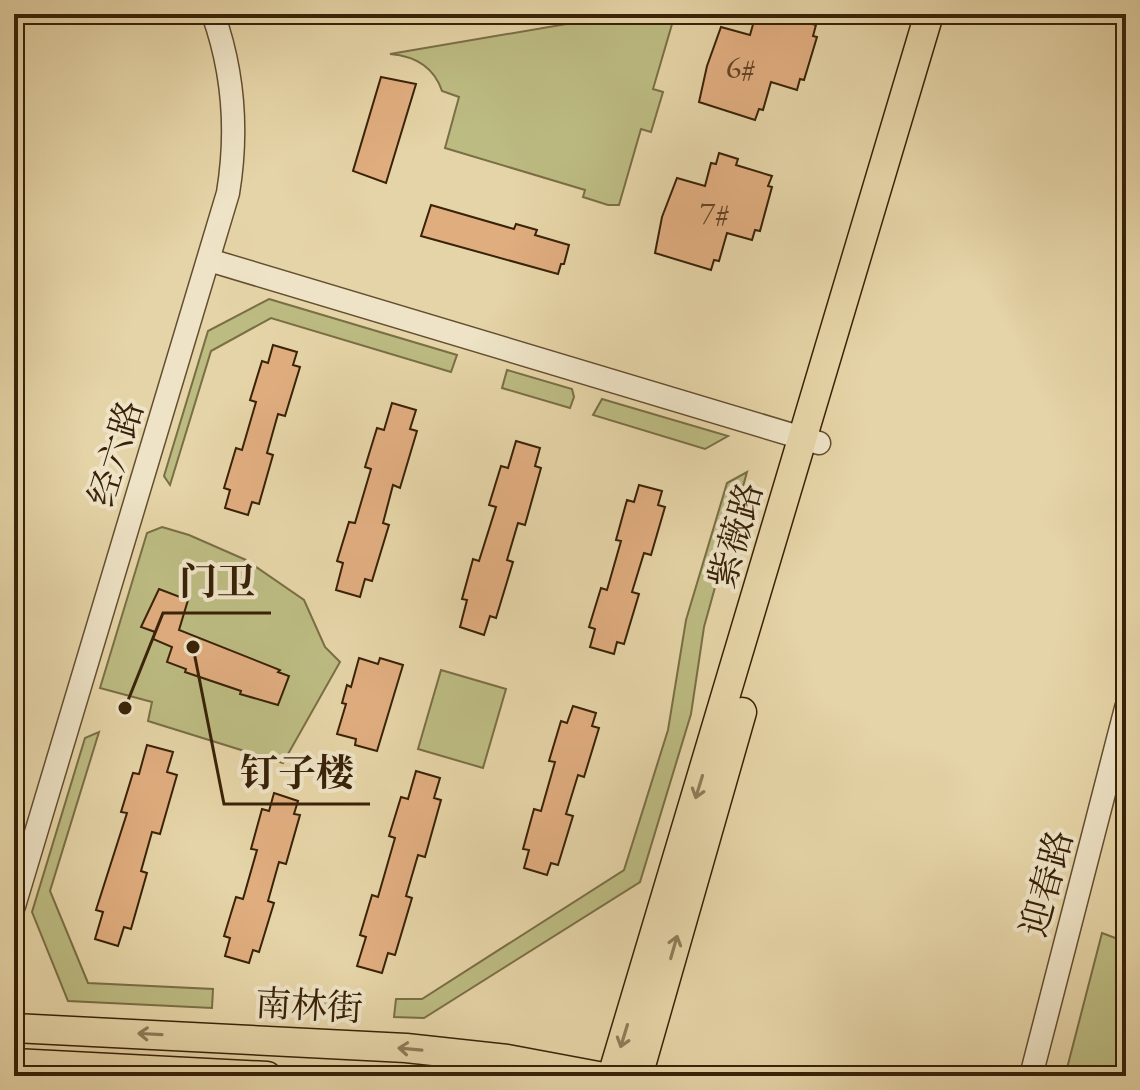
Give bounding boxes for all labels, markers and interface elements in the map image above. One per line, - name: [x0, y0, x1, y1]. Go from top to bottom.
- house number: 6#: [726, 46, 756, 88]
- house number: 7#: [700, 191, 730, 233]
- street label: 经六路: [77, 395, 154, 512]
- street label: 紫薇路: [698, 477, 773, 594]
- callout: 门卫: [163, 551, 271, 613]
- text: 门卫: [179, 557, 255, 606]
- callout: 钉子楼: [224, 742, 370, 804]
- text: 钉子楼: [240, 748, 354, 797]
- one-way arrow: [691, 774, 706, 799]
- street label: 迎春路: [1010, 825, 1083, 941]
- one-way arrow: [668, 935, 683, 961]
- street label: 南林街: [254, 979, 364, 1032]
- one-way arrow: [616, 1023, 631, 1048]
- one-way arrow: [137, 1026, 164, 1041]
- one-way arrow: [397, 1041, 424, 1056]

